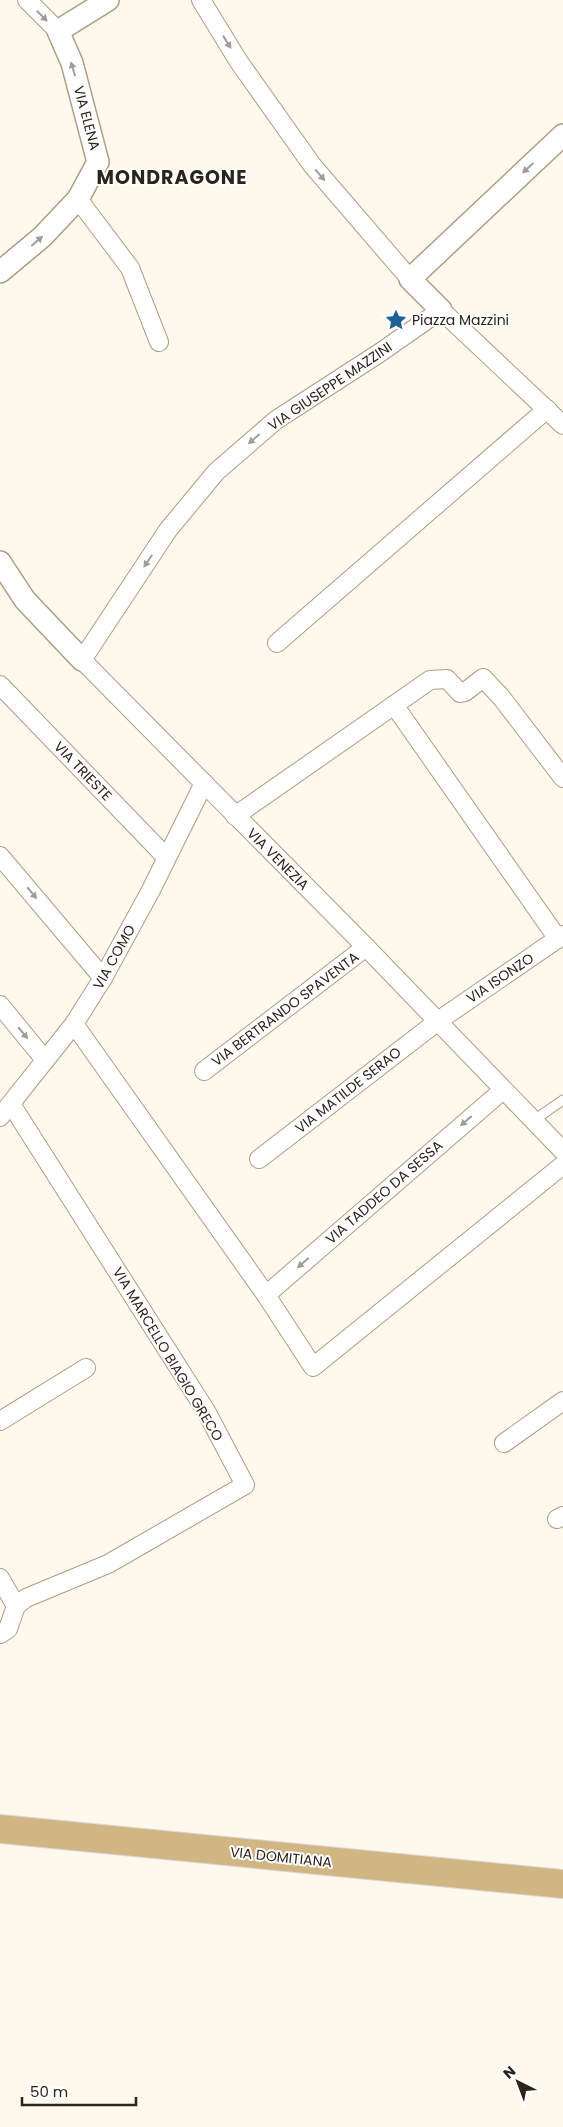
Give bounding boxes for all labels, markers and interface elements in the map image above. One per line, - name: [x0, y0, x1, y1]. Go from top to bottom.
- one-way arrow: [36, 10, 48, 22]
- one-way arrow: [222, 35, 231, 48]
- one-way arrow: [69, 61, 76, 76]
- street label: VIA ELENA: [69, 84, 105, 152]
- one-way arrow: [522, 162, 534, 174]
- district label: MONDRAGONE: [97, 164, 247, 191]
- one-way arrow: [314, 168, 326, 180]
- one-way arrow: [31, 235, 44, 246]
- place icon: Piazza Mazzini: [383, 307, 409, 333]
- place label: Piazza Mazzini: [412, 310, 509, 330]
- street label: VIA GIUSEPPE MAZZINI: [264, 337, 396, 435]
- one-way arrow: [247, 433, 260, 444]
- one-way arrow: [143, 554, 153, 568]
- street label: VIA TRIESTE: [49, 737, 117, 805]
- street label: VIA VENEZIA: [243, 824, 313, 894]
- one-way arrow: [26, 886, 37, 899]
- street label: VIA COMO: [88, 921, 140, 993]
- street label: VIA BERTRANDO SPAVENTA: [207, 947, 363, 1071]
- street label: VIA ISONZO: [462, 948, 538, 1008]
- one-way arrow: [17, 1026, 28, 1039]
- street label: VIA MATILDE SERAO: [291, 1042, 405, 1138]
- one-way arrow: [459, 1116, 472, 1127]
- street label: VIA TADDEO DA SESSA: [321, 1136, 447, 1248]
- one-way arrow: [297, 1257, 310, 1268]
- street label: VIA MARCELLO BIAGIO GRECO: [108, 1263, 228, 1445]
- street label: VIA DOMITIANA: [229, 1842, 333, 1872]
- north arrow: [493, 2057, 543, 2107]
- text: N: [499, 2061, 520, 2083]
- scale bar: [22, 2074, 136, 2106]
- text: 50 m: [30, 2081, 68, 2102]

